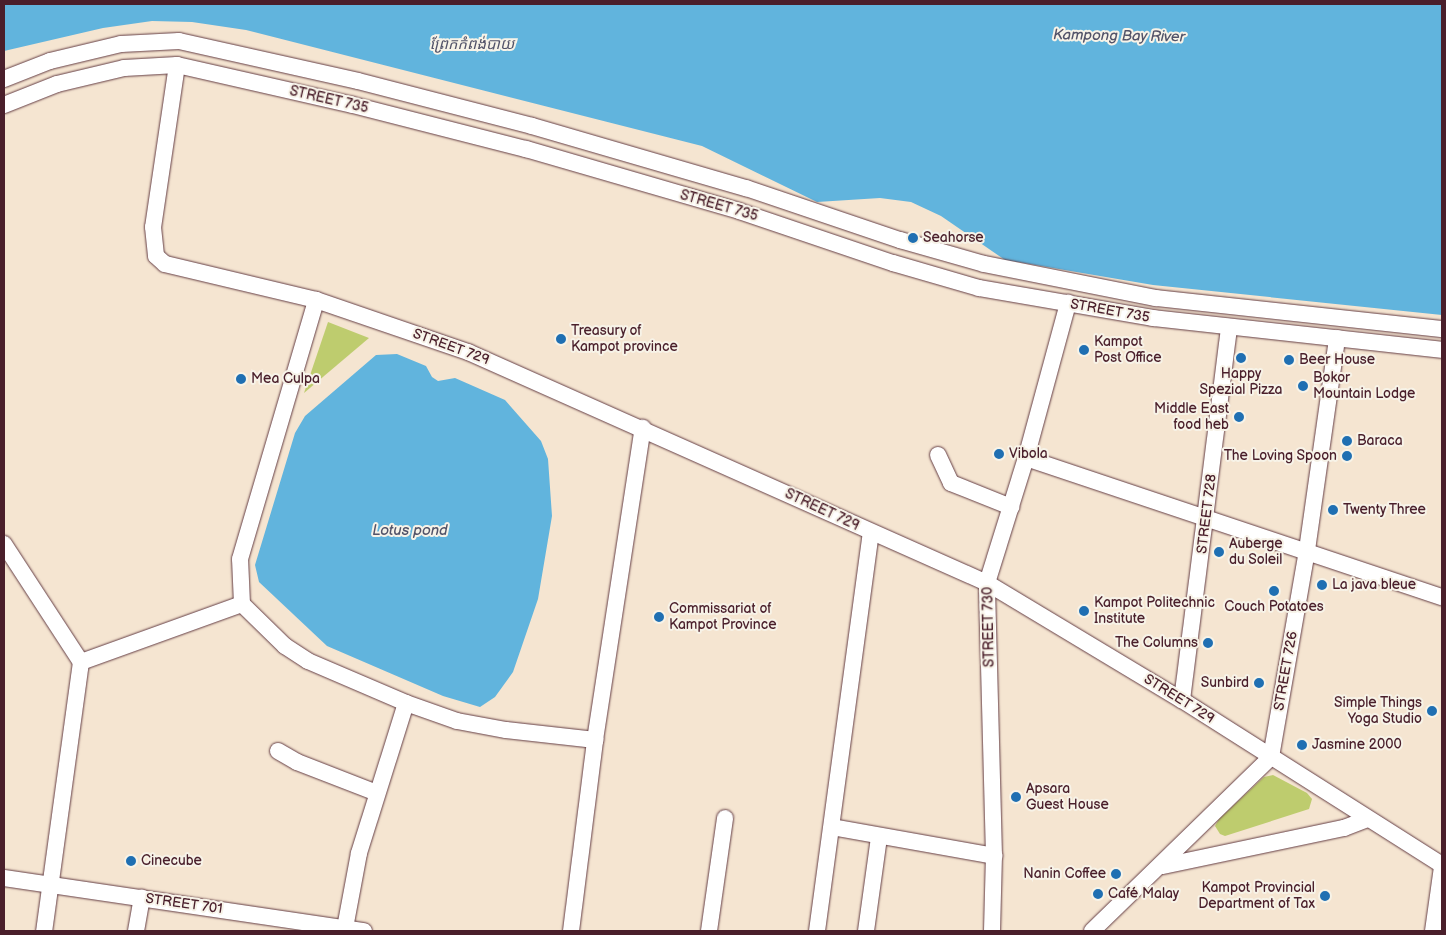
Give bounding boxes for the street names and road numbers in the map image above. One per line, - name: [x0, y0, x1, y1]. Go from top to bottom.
- street label: STREET 735: [288, 83, 370, 117]
- street label: STREET 735: [678, 187, 760, 225]
- street label: STREET 735: [1069, 296, 1151, 326]
- street label: STREET 729: [410, 325, 492, 369]
- street label: STREET 728: [1194, 473, 1220, 555]
- street label: STREET 729: [782, 485, 862, 535]
- street label: STREET 730: [980, 586, 998, 668]
- street label: STREET 726: [1271, 630, 1301, 712]
- street label: STREET 729: [1140, 671, 1218, 727]
- street label: STREET 701: [144, 890, 224, 918]

